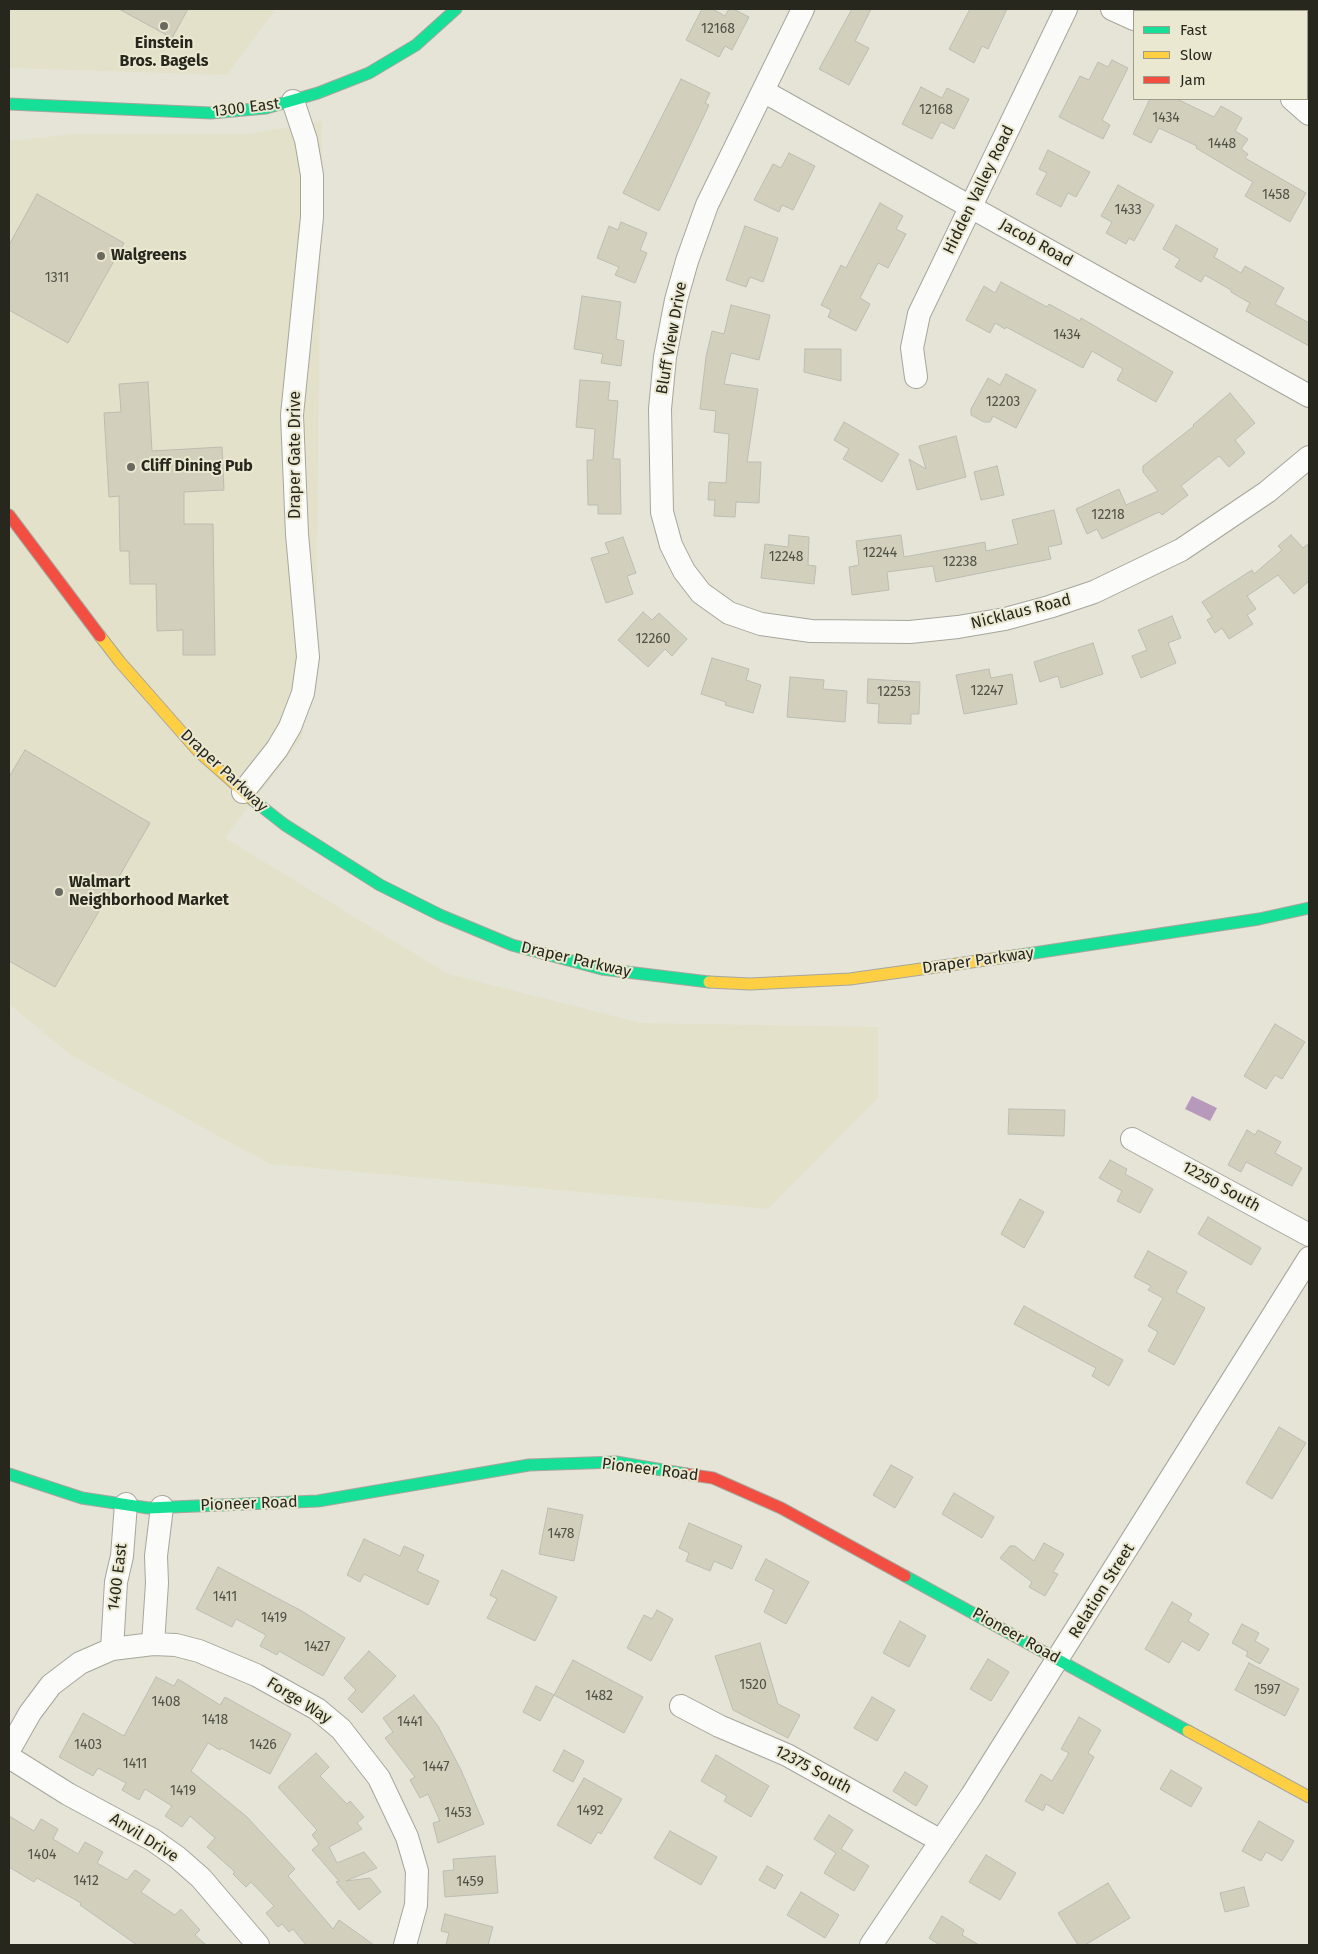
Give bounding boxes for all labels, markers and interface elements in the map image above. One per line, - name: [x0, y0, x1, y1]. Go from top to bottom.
- legend: [1133, 10, 1308, 100]
- marker: Einstein Bros. Bagels: [158, 20, 170, 32]
- house number: 12168: [701, 21, 735, 37]
- text: Fast: [1180, 21, 1207, 39]
- place label: Einstein Bros. Bagels: [120, 34, 208, 72]
- text: Slow: [1180, 46, 1212, 64]
- text: Jam: [1180, 71, 1206, 89]
- street label: 1300 East: [211, 94, 281, 122]
- house number: 12168: [919, 102, 953, 118]
- house number: 1434: [1152, 110, 1180, 126]
- street label: Hidden Valley Road: [940, 123, 1018, 257]
- house number: 1448: [1208, 136, 1236, 152]
- house number: 1458: [1262, 187, 1290, 203]
- house number: 1433: [1114, 202, 1142, 218]
- street label: Jacob Road: [996, 215, 1076, 271]
- place label: Walgreens: [111, 246, 187, 266]
- marker: Walgreens: [95, 250, 107, 262]
- house number: 1311: [45, 270, 69, 286]
- street label: Bluff View Drive: [653, 280, 691, 396]
- house number: 1434: [1053, 327, 1081, 343]
- street label: Draper Gate Drive: [286, 391, 306, 519]
- house number: 12203: [986, 394, 1020, 410]
- place label: Cliff Dining Pub: [141, 457, 253, 477]
- marker: Cliff Dining Pub: [125, 461, 137, 473]
- house number: 12218: [1091, 507, 1125, 523]
- house number: 12244: [863, 545, 897, 561]
- house number: 12248: [769, 549, 803, 565]
- house number: 12238: [943, 554, 977, 570]
- street label: Nicklaus Road: [969, 590, 1073, 634]
- house number: 12260: [635, 631, 671, 647]
- house number: 12247: [971, 683, 1003, 699]
- house number: 12253: [877, 684, 911, 700]
- street label: Draper Parkway: [176, 726, 272, 816]
- place label: Walmart Neighborhood Market: [69, 873, 229, 911]
- marker: Walmart Neighborhood Market: [53, 886, 65, 898]
- street label: Draper Parkway: [519, 938, 633, 982]
- street label: Draper Parkway: [921, 944, 1035, 978]
- street label: 12250 South: [1179, 1158, 1263, 1216]
- street label: Pioneer Road: [601, 1455, 699, 1485]
- street label: Pioneer Road: [200, 1493, 298, 1515]
- house number: 1478: [548, 1526, 574, 1542]
- street label: Relation Street: [1065, 1540, 1139, 1642]
- street label: 1400 East: [104, 1542, 132, 1612]
- house number: 1411: [213, 1589, 237, 1605]
- street label: Pioneer Road: [969, 1604, 1063, 1668]
- house number: 1419: [261, 1610, 287, 1626]
- house number: 1427: [304, 1639, 330, 1655]
- street label: Forge Way: [263, 1674, 335, 1728]
- house number: 1520: [739, 1677, 767, 1693]
- house number: 1597: [1254, 1682, 1280, 1698]
- house number: 1482: [585, 1688, 613, 1704]
- house number: 1408: [151, 1694, 181, 1710]
- house number: 1418: [202, 1712, 228, 1728]
- house number: 1441: [397, 1714, 423, 1730]
- house number: 1403: [74, 1737, 102, 1753]
- house number: 1426: [249, 1737, 277, 1753]
- street label: 12375 South: [771, 1742, 855, 1798]
- house number: 1411: [123, 1756, 147, 1772]
- house number: 1447: [423, 1759, 449, 1775]
- house number: 1419: [170, 1783, 196, 1799]
- house number: 1492: [576, 1803, 604, 1819]
- house number: 1453: [444, 1805, 472, 1821]
- street label: Anvil Drive: [106, 1809, 182, 1867]
- house number: 1404: [28, 1847, 56, 1863]
- house number: 1412: [73, 1873, 99, 1889]
- house number: 1459: [456, 1874, 484, 1890]

